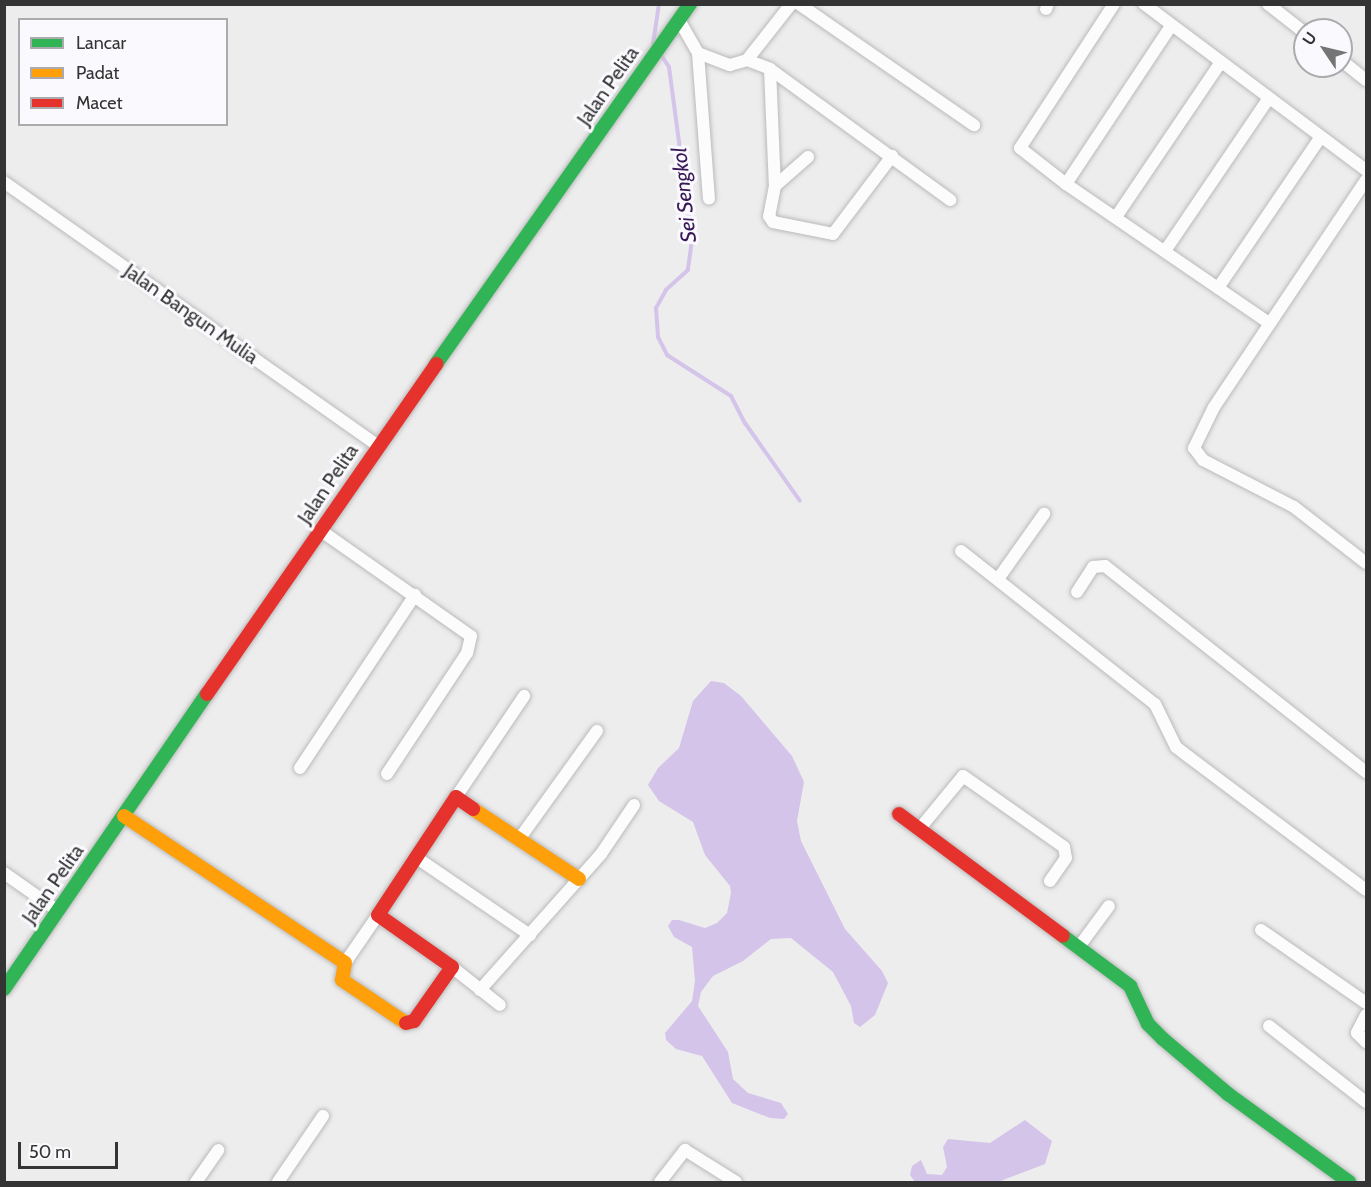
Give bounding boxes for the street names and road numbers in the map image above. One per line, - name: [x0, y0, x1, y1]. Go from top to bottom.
- street label: Jalan Pelita: [572, 42, 644, 130]
- street label: Jalan Bangun Mulia: [119, 259, 263, 369]
- street label: Jalan Pelita: [293, 439, 363, 529]
- street label: Jalan Pelita: [17, 840, 89, 928]

